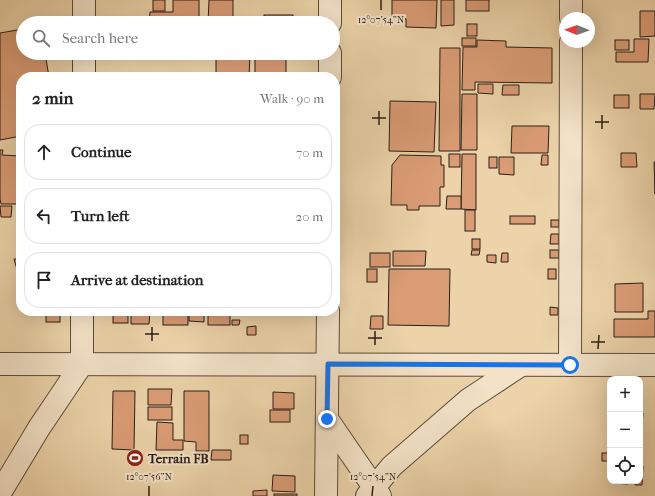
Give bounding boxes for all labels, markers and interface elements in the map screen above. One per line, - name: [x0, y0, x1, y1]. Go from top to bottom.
- north arrow: [559, 12, 595, 48]
- text: 12°07'54"N: [358, 14, 405, 26]
- search box: [16, 16, 340, 60]
- icon: search: [30, 27, 52, 49]
- text: Search here: [62, 29, 138, 47]
- text: 2 min: [32, 88, 73, 108]
- text: Walk · 90 m: [260, 91, 324, 106]
- icon: ahead: [33, 141, 55, 163]
- text: Continue: [71, 143, 131, 161]
- text: 70 m: [296, 145, 323, 160]
- icon: left: [33, 205, 55, 227]
- text: Turn left: [71, 207, 129, 225]
- text: 20 m: [296, 209, 323, 224]
- icon: arrive: [33, 269, 55, 291]
- text: Arrive at destination: [71, 271, 203, 289]
- route start: [561, 356, 579, 374]
- map controls: [607, 376, 643, 484]
- button: +: [607, 376, 643, 412]
- route end: [318, 410, 336, 428]
- button: −: [607, 412, 643, 448]
- sports icon: Terrain FB: [125, 448, 145, 468]
- button: locate: [607, 448, 643, 484]
- place label: Terrain FB: [147, 451, 209, 466]
- text: 12°07'56"N: [126, 471, 172, 483]
- text: 12°07'54"N: [350, 471, 397, 483]

